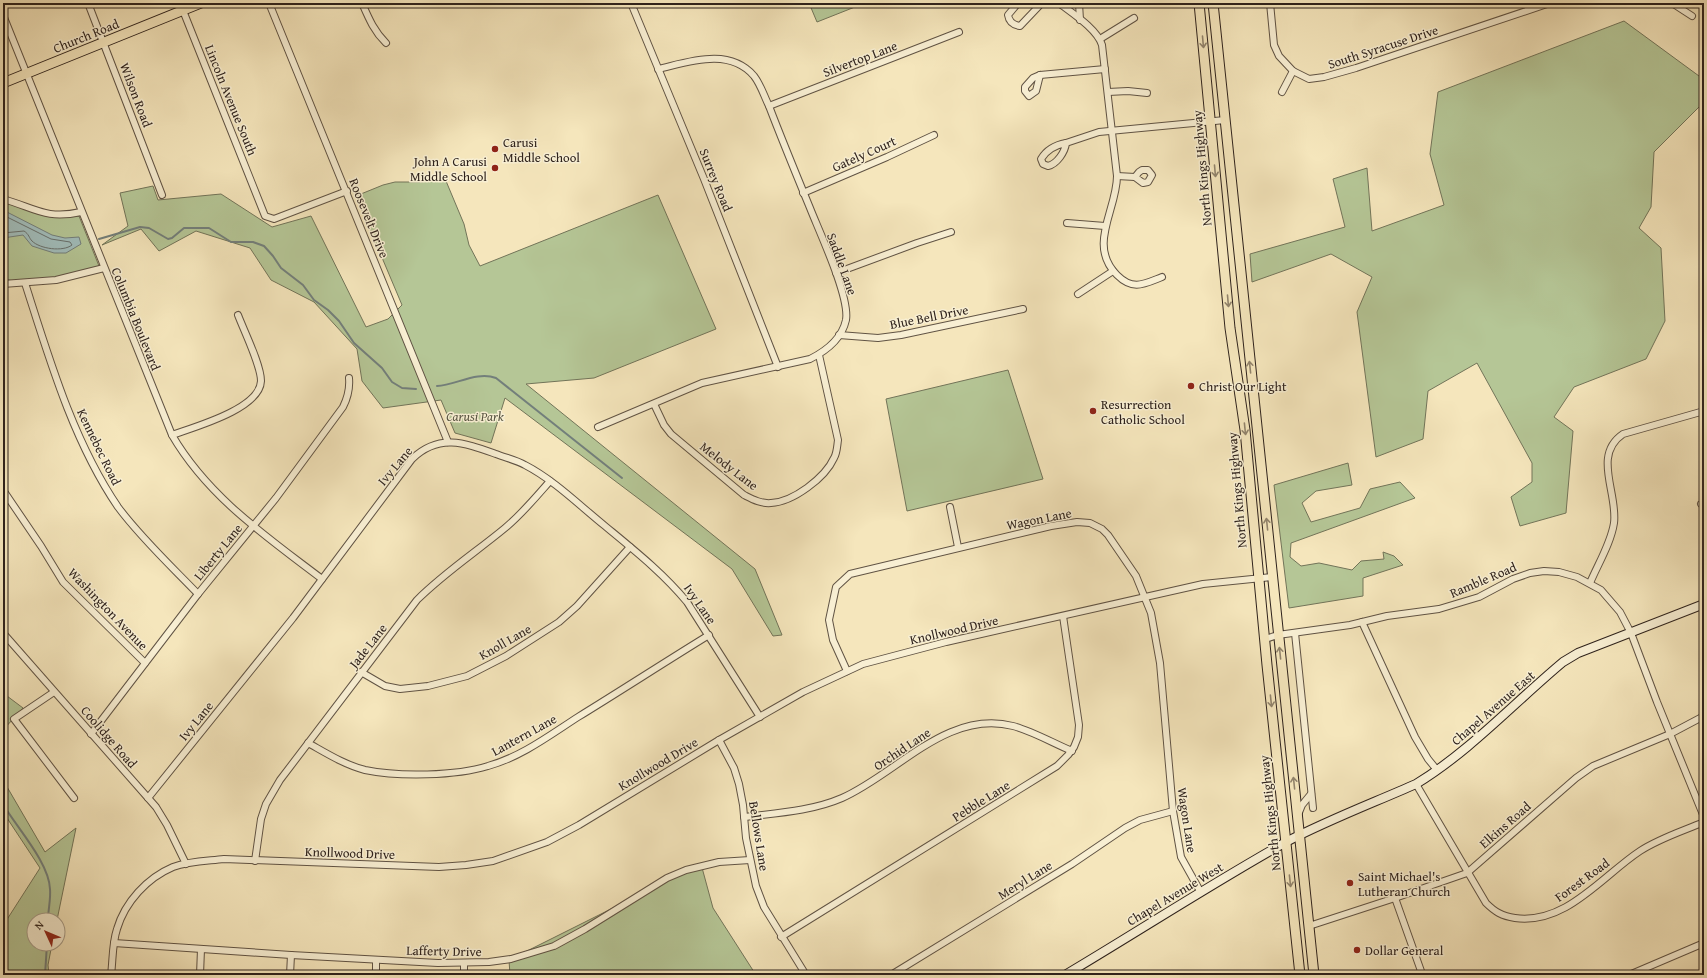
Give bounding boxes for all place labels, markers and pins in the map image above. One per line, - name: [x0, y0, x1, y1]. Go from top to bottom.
- place label: Carusi Middle School: [503, 133, 580, 167]
- marker: Carusi Middle School: [490, 144, 500, 154]
- place label: John A Carusi Middle School: [410, 152, 487, 186]
- marker: John A Carusi Middle School: [490, 163, 500, 173]
- place label: Christ Our Light: [1199, 377, 1287, 396]
- marker: Christ Our Light: [1186, 381, 1196, 391]
- place label: Resurrection Catholic School: [1101, 395, 1185, 429]
- marker: Resurrection Catholic School: [1088, 406, 1098, 416]
- place label: Saint Michael's Lutheran Church: [1358, 867, 1451, 901]
- marker: Saint Michael's Lutheran Church: [1345, 878, 1355, 888]
- place label: Dollar General: [1365, 941, 1444, 960]
- marker: Dollar General: [1352, 945, 1362, 955]

